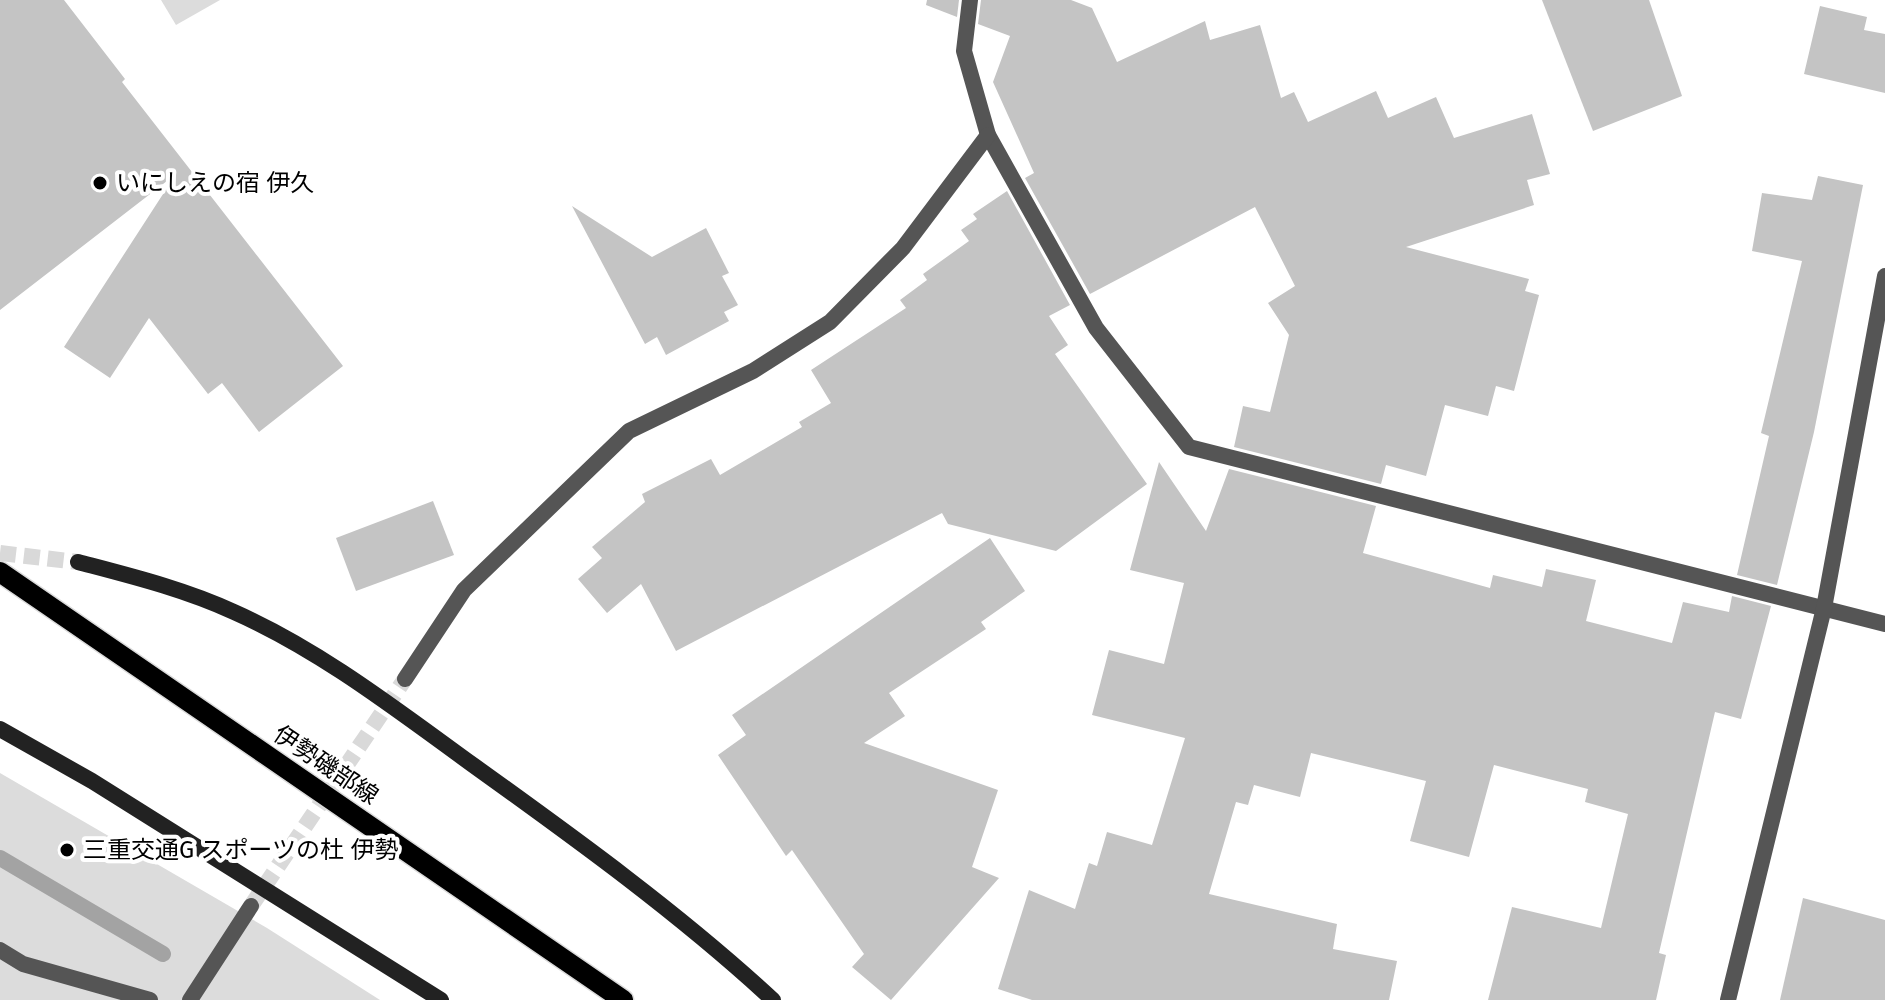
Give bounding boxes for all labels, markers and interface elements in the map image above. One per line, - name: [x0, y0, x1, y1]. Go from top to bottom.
- place label: いにしえの宿 伊久: [116, 169, 314, 197]
- marker: いにしえの宿 伊久: [91, 174, 109, 192]
- street label: 伊勢磯部線: [268, 720, 384, 810]
- place label: 三重交通G スポーツの杜 伊勢: [83, 836, 398, 864]
- marker: 三重交通G スポーツの杜 伊勢: [58, 841, 76, 859]

